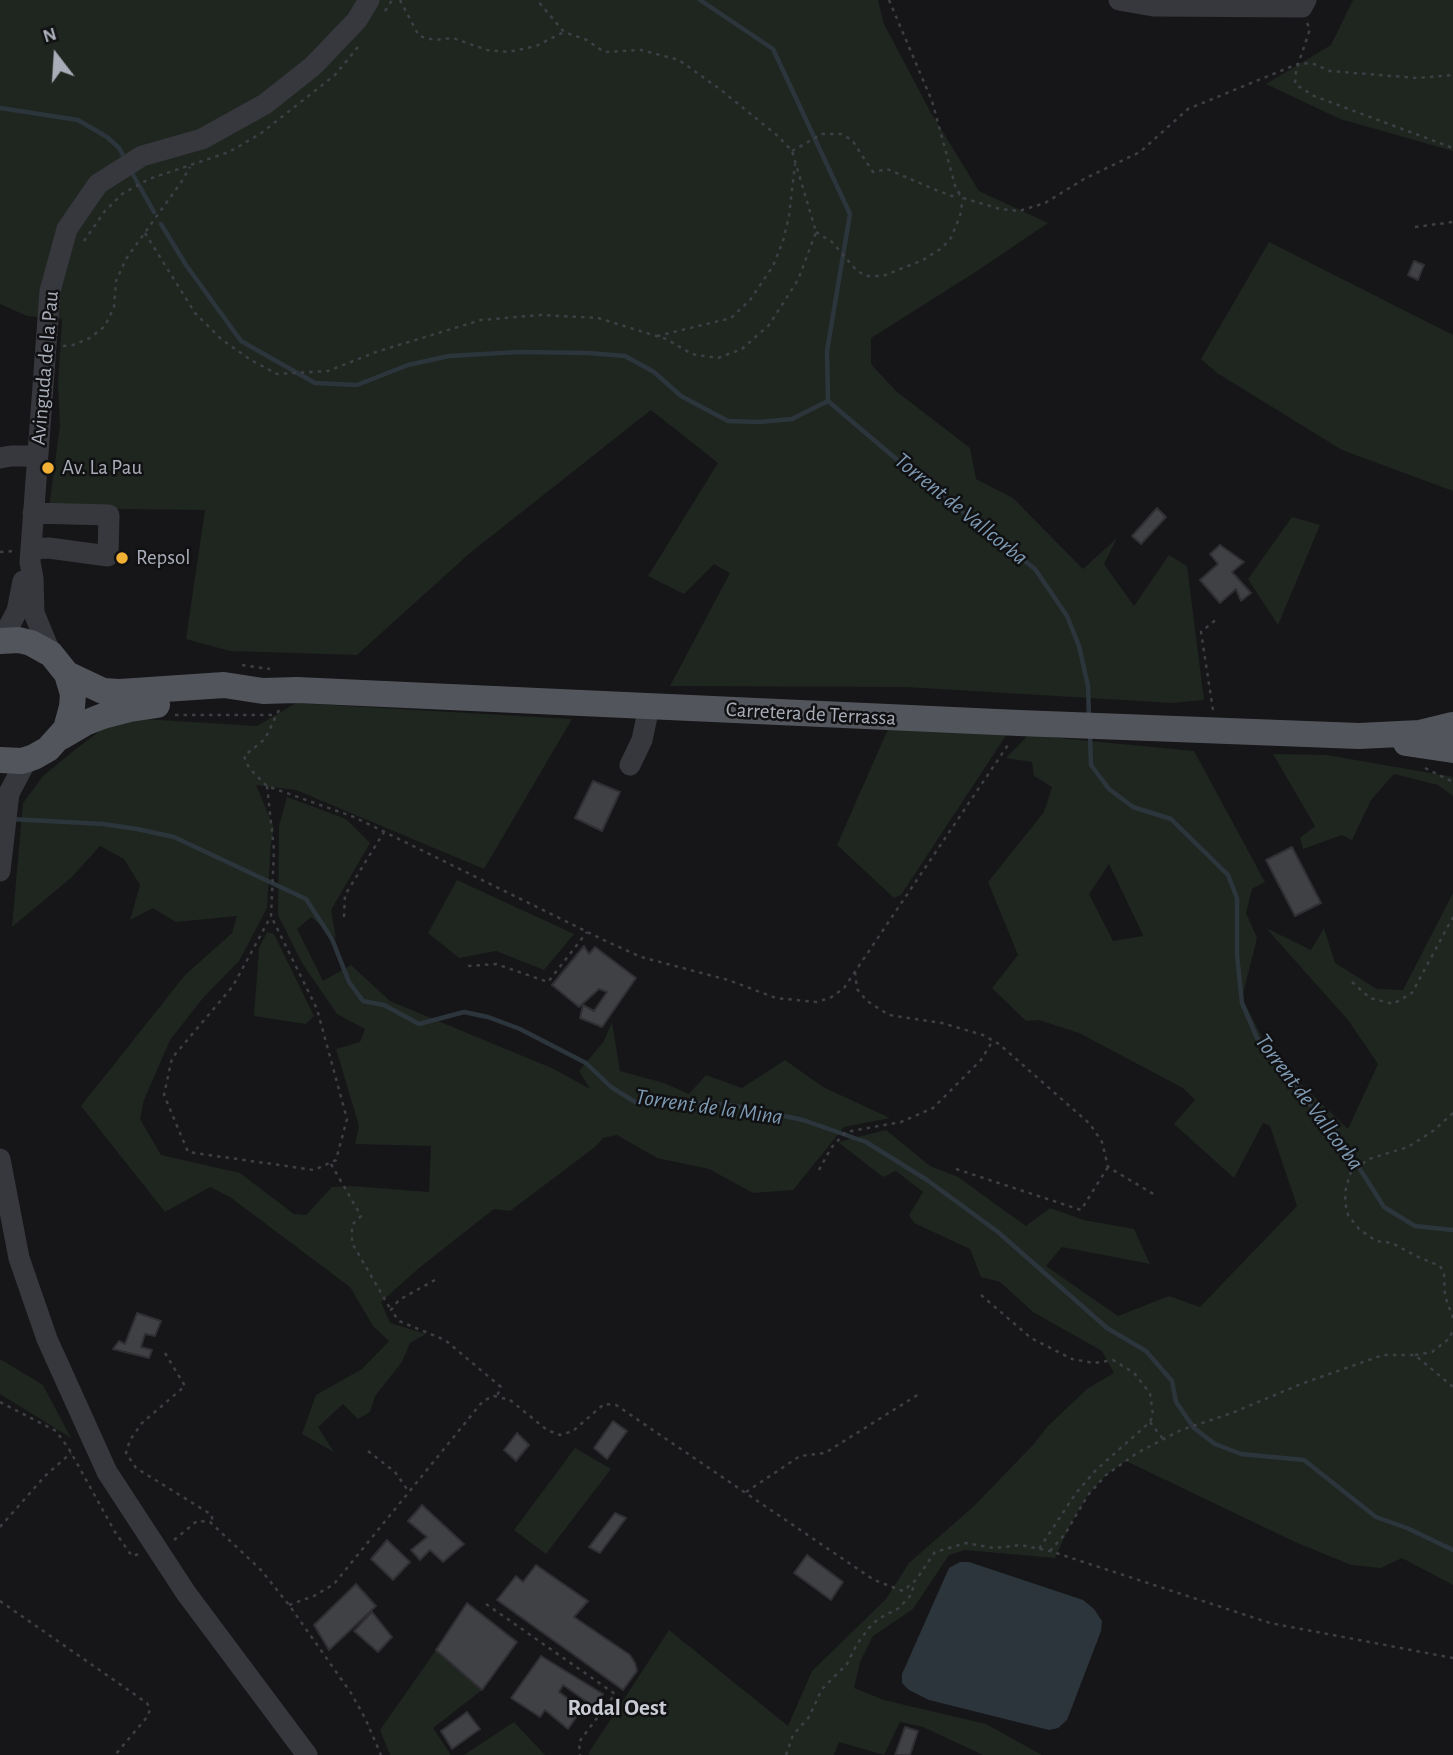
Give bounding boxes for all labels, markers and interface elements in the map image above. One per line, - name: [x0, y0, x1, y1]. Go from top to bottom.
- north arrow: [21, 21, 91, 91]
- text: N: [41, 24, 59, 46]
- street label: Avinguda de la Pau: [26, 290, 64, 446]
- water label: Torrent de Vallcorba: [889, 447, 1033, 571]
- place label: Av. La Pau: [62, 455, 142, 481]
- marker: Av. La Pau: [40, 460, 56, 476]
- place label: Repsol: [136, 545, 191, 571]
- marker: Repsol: [114, 550, 130, 566]
- street label: Carretera de Terrassa: [725, 697, 897, 731]
- water label: Torrent de Vallcorba: [1249, 1028, 1369, 1176]
- water label: Torrent de la Mina: [634, 1083, 784, 1131]
- district label: Rodal Oest: [567, 1694, 667, 1722]

